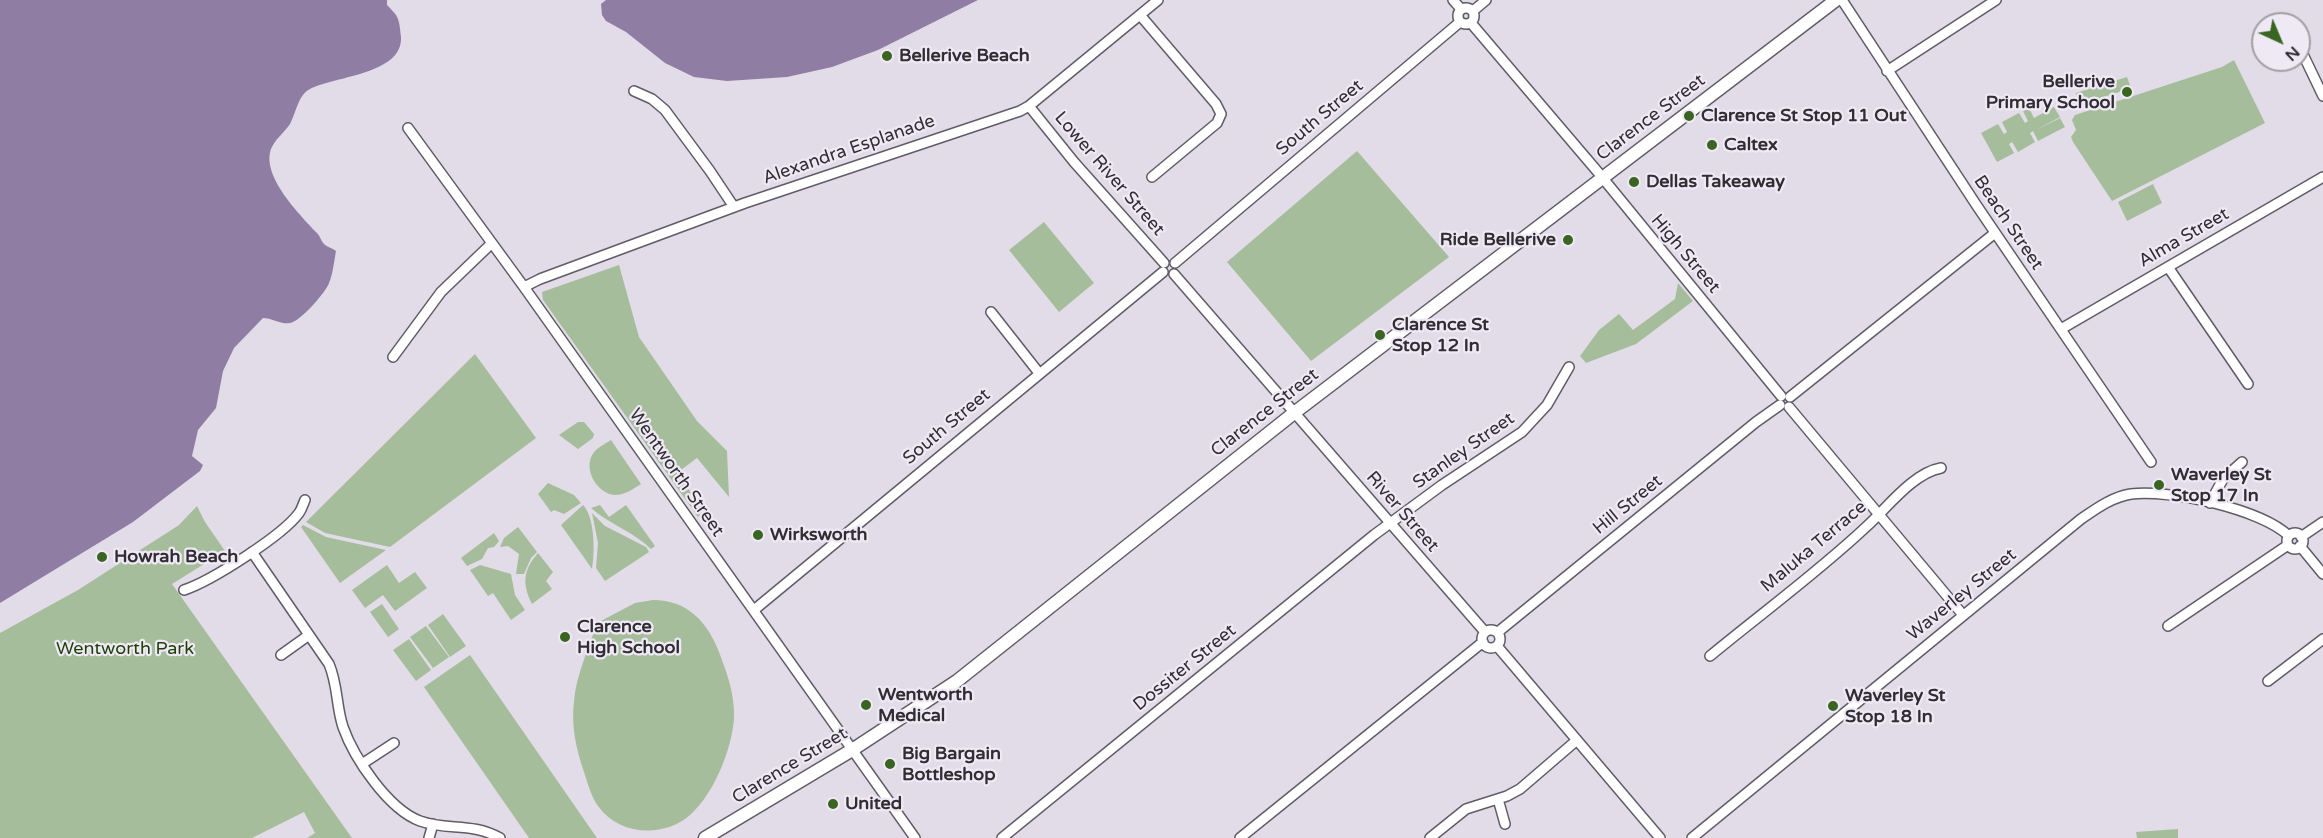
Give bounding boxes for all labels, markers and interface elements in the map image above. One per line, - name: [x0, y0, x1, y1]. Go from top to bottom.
- north arrow: [2251, 12, 2311, 72]
- text: N: [2281, 42, 2304, 65]
- place label: Bellerive Beach: [899, 45, 1030, 67]
- marker: Bellerive Beach: [880, 49, 894, 63]
- street label: Clarence Street: [1592, 70, 1710, 166]
- place label: Bellerive Primary School: [1986, 71, 2115, 113]
- street label: South Street: [1272, 75, 1368, 161]
- marker: Bellerive Primary School: [2120, 85, 2134, 99]
- place label: Clarence St Stop 11 Out: [1701, 105, 1907, 127]
- street label: Lower River Street: [1049, 108, 1169, 240]
- marker: Clarence St Stop 11 Out: [1682, 109, 1696, 123]
- street label: Alexandra Esplanade: [760, 110, 938, 190]
- place label: Caltex: [1724, 134, 1778, 156]
- marker: Caltex: [1705, 138, 1719, 152]
- place label: Dellas Takeaway: [1646, 171, 1785, 193]
- street label: Beach Street: [1968, 172, 2048, 274]
- marker: Dellas Takeaway: [1627, 175, 1641, 189]
- street label: Alma Street: [2135, 204, 2233, 272]
- street label: High Street: [1646, 210, 1724, 298]
- place label: Ride Bellerive: [1440, 229, 1556, 251]
- marker: Ride Bellerive: [1561, 233, 1575, 247]
- place label: Clarence St Stop 12 In: [1392, 314, 1489, 356]
- marker: Clarence St Stop 12 In: [1373, 328, 1387, 342]
- street label: Clarence Street: [1207, 364, 1323, 462]
- street label: South Street: [899, 384, 995, 470]
- street label: Wentworth Street: [624, 405, 728, 541]
- street label: Stanley Street: [1409, 408, 1519, 494]
- place label: Waverley St Stop 17 In: [2171, 464, 2271, 506]
- street label: River Street: [1361, 467, 1443, 557]
- street label: Hill Street: [1589, 470, 1667, 540]
- marker: Waverley St Stop 17 In: [2152, 478, 2166, 492]
- street label: Maluka Terrace: [1757, 497, 1871, 597]
- place label: Wirksworth: [770, 524, 867, 546]
- marker: Wirksworth: [751, 528, 765, 542]
- street label: Waverley Street: [1903, 544, 2021, 646]
- place label: Howrah Beach: [114, 546, 238, 568]
- marker: Howrah Beach: [95, 550, 109, 564]
- place label: Clarence High School: [577, 616, 680, 658]
- street label: Dossiter Street: [1129, 620, 1241, 716]
- marker: Clarence High School: [558, 630, 572, 644]
- park label: Wentworth Park: [56, 638, 194, 660]
- place label: Wentworth Medical: [878, 684, 973, 726]
- place label: Waverley St Stop 18 In: [1845, 685, 1945, 728]
- marker: Wentworth Medical: [859, 698, 873, 712]
- marker: Waverley St Stop 18 In: [1826, 699, 1840, 713]
- street label: Clarence Street: [728, 723, 852, 809]
- place label: Big Bargain Bottleshop: [902, 743, 1001, 786]
- marker: Big Bargain Bottleshop: [883, 757, 897, 771]
- place label: United: [845, 793, 902, 815]
- marker: United: [826, 797, 840, 811]

